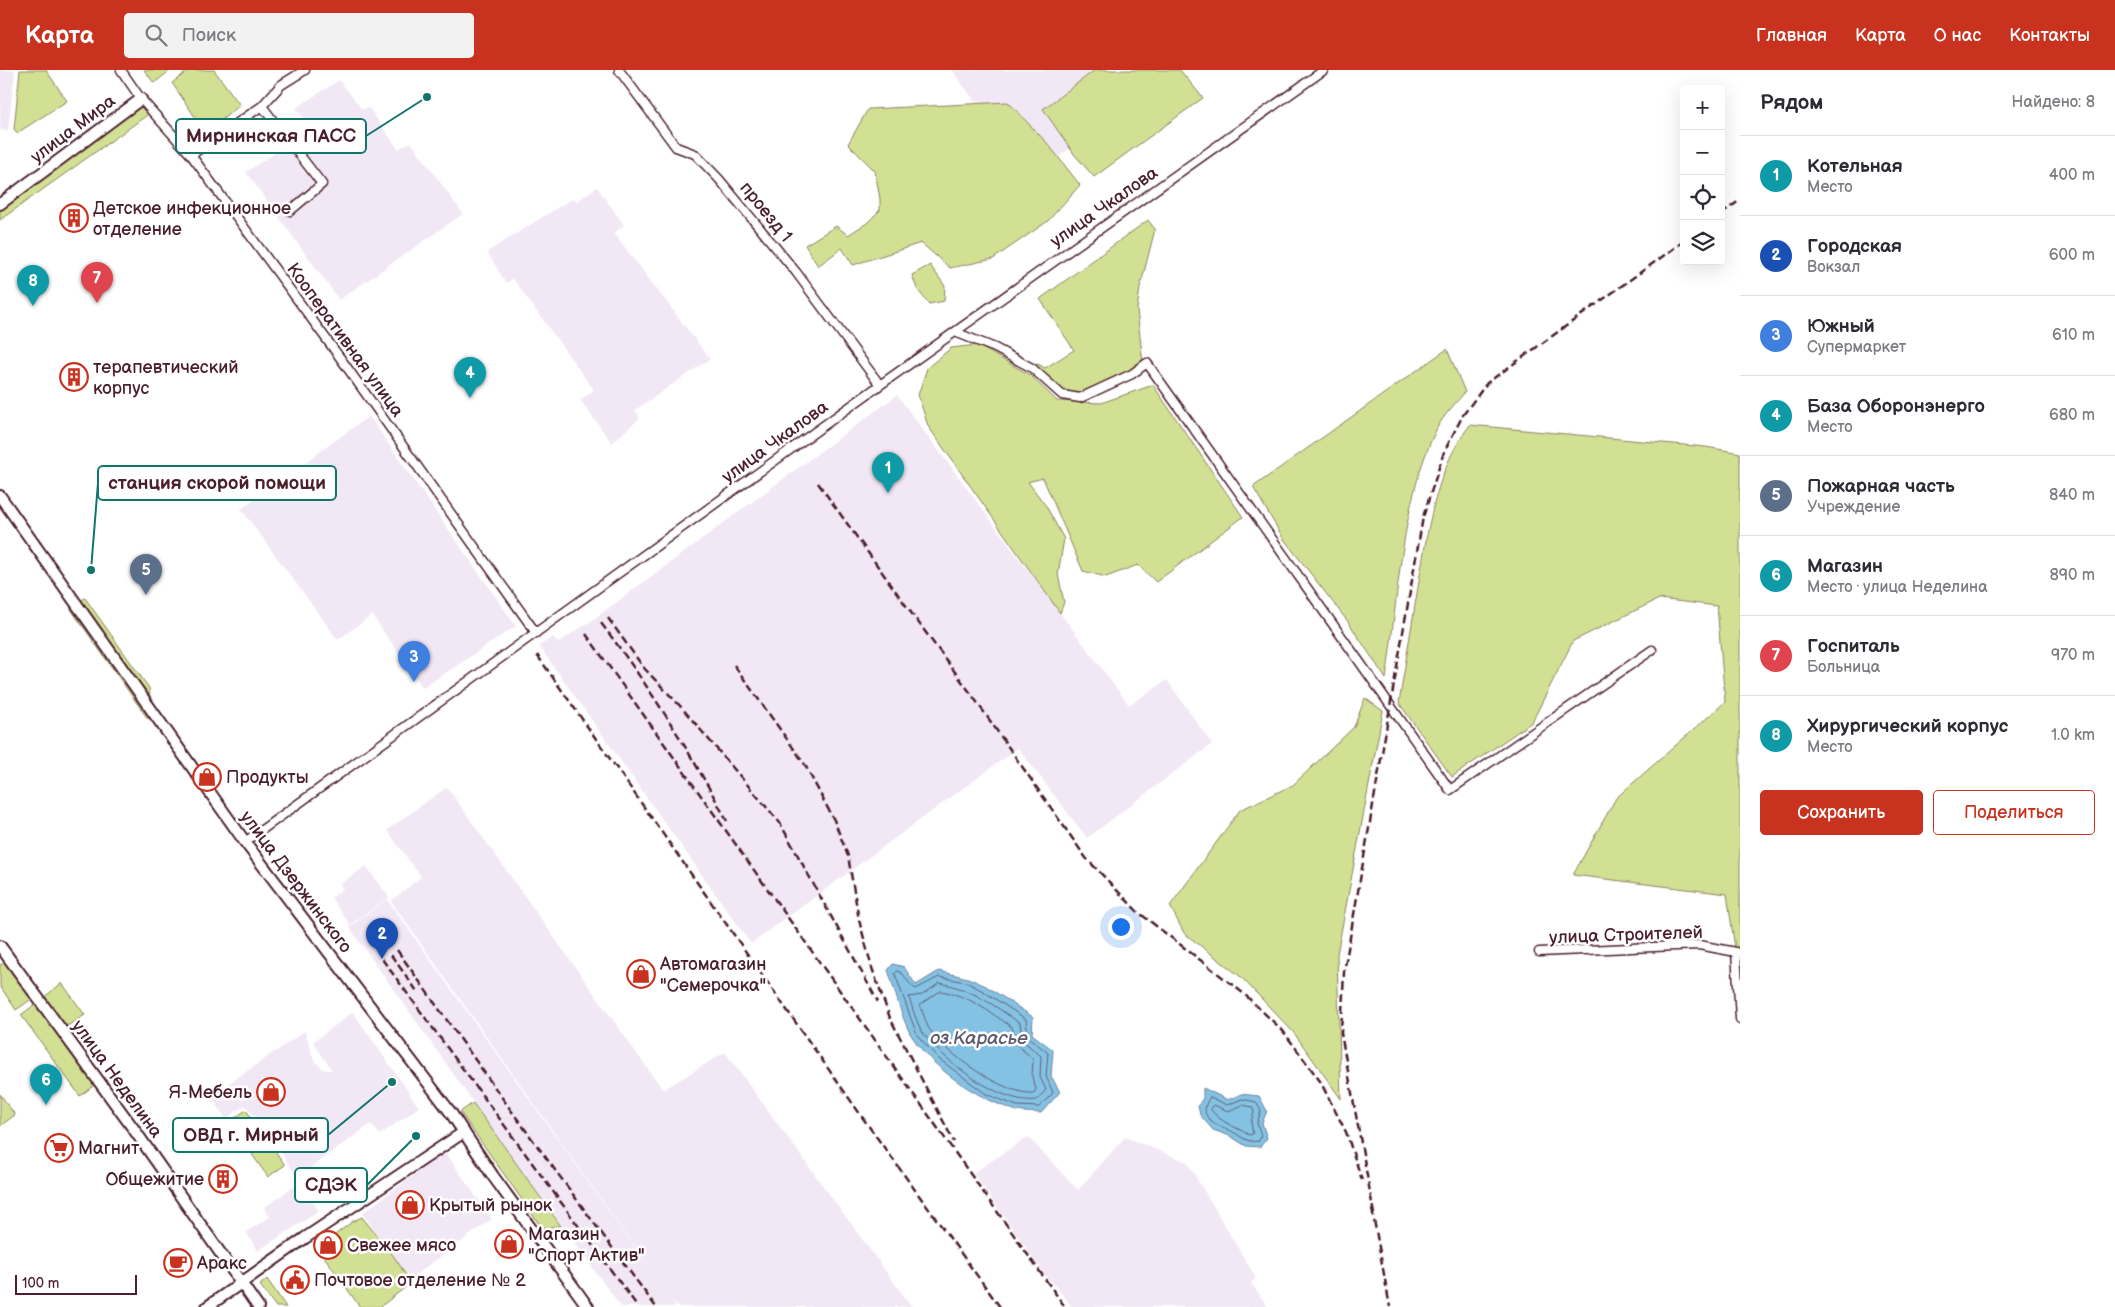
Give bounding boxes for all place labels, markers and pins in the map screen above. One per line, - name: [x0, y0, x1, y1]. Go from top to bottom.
- callout: Мирнинская ПАСС: [176, 119, 366, 153]
- place label: Детское инфекционное отделение: [93, 198, 291, 240]
- building icon: Детское инфекционное отделение: [59, 203, 89, 233]
- pin: 7: [81, 262, 113, 303]
- pin: 8: [17, 265, 49, 306]
- place label: терапевтический корпус: [93, 357, 239, 399]
- pin: 4: [454, 357, 486, 398]
- building icon: терапевтический корпус: [59, 362, 89, 392]
- pin: 1: [872, 452, 904, 493]
- callout: станция скорой помощи: [98, 466, 336, 500]
- pin: 5: [130, 554, 162, 595]
- pin: 3: [398, 641, 430, 682]
- shop icon: Продукты: [192, 762, 222, 792]
- place label: Продукты: [226, 767, 309, 788]
- pin: 2: [366, 918, 398, 959]
- place label: Автомагазин "Семерочка": [659, 954, 766, 996]
- shop icon: Автомагазин "Семерочка": [626, 959, 656, 989]
- pin: 6: [30, 1064, 62, 1105]
- shop icon: Я-Мебель: [256, 1077, 286, 1107]
- place label: Я-Мебель: [169, 1082, 252, 1103]
- callout: ОВД г. Мирный: [173, 1118, 328, 1152]
- supermarket icon: Магнит: [44, 1133, 74, 1163]
- place label: Магнит: [78, 1138, 140, 1159]
- building icon: Общежитие: [208, 1164, 238, 1194]
- callout: СДЭК: [295, 1168, 367, 1202]
- place label: Общежитие: [105, 1169, 204, 1190]
- shop icon: Крытый рынок: [395, 1190, 425, 1220]
- place label: Крытый рынок: [429, 1195, 553, 1216]
- place label: Магазин "Спорт Актив": [528, 1224, 645, 1266]
- shop icon: Магазин "Спорт Актив": [494, 1229, 524, 1259]
- shop icon: Свежее мясо: [313, 1230, 343, 1260]
- place label: Свежее мясо: [347, 1235, 456, 1256]
- cafe icon: Аракс: [163, 1248, 193, 1278]
- place label: Аракс: [196, 1253, 247, 1274]
- public building icon: Почтовое отделение № 2: [280, 1265, 310, 1295]
- place label: Почтовое отделение № 2: [314, 1270, 526, 1291]

